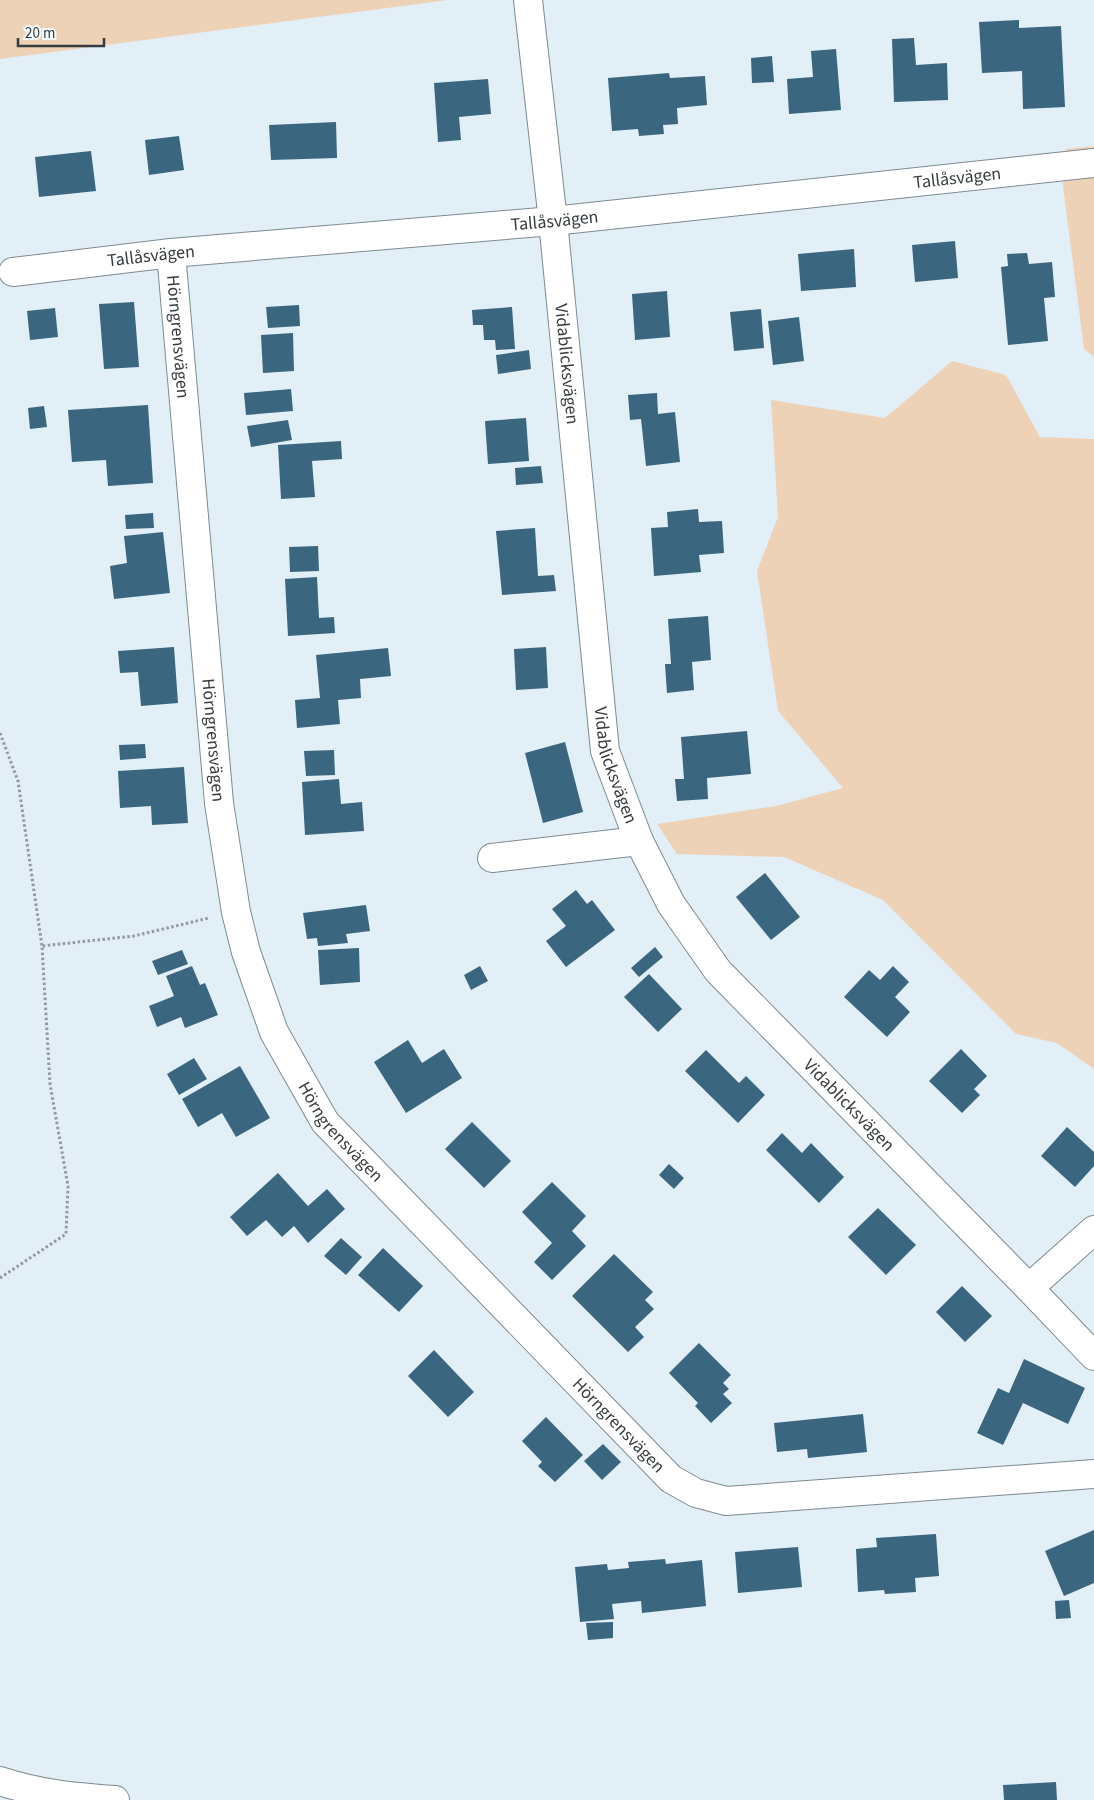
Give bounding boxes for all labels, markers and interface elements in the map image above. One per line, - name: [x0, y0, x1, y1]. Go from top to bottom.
- scale bar: [18, 15, 104, 47]
- text: 20 m: [25, 23, 55, 44]
- street label: Tallåsvägen: [912, 161, 1002, 195]
- street label: Tallåsvägen: [510, 204, 600, 237]
- street label: Tallåsvägen: [106, 239, 196, 273]
- street label: Hörngrensvägen: [160, 274, 196, 399]
- street label: Vidablicksvägen: [549, 302, 585, 425]
- street label: Hörngrensvägen: [196, 677, 231, 803]
- street label: Vidablicksvägen: [588, 705, 644, 827]
- street label: Vidablicksvägen: [798, 1053, 901, 1157]
- street label: Hörngrensvägen: [292, 1077, 389, 1187]
- street label: Hörngrensvägen: [567, 1372, 671, 1478]

